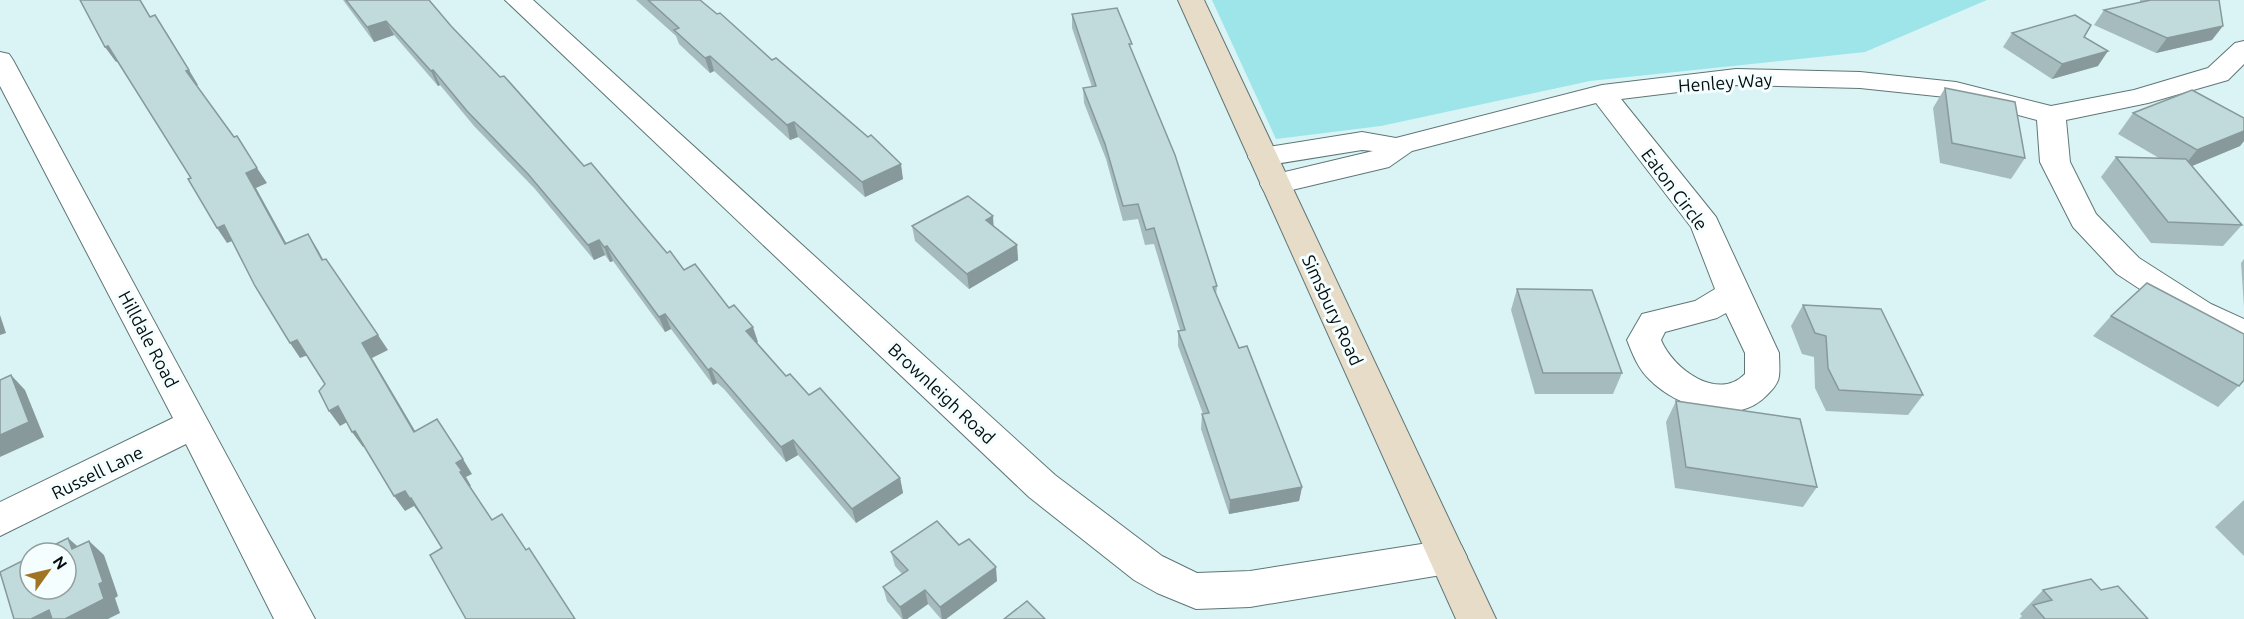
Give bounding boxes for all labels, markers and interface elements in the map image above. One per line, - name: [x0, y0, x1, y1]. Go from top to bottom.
- street label: Henley Way: [1677, 69, 1773, 95]
- street label: Eaton Circle: [1638, 144, 1712, 234]
- street label: Simsbury Road: [1299, 252, 1367, 368]
- street label: Hilldale Road: [115, 287, 183, 391]
- street label: Brownleigh Road: [885, 339, 999, 447]
- street label: Russell Lane: [48, 441, 146, 503]
- north arrow: [18, 541, 78, 601]
- text: N: [50, 553, 71, 573]

